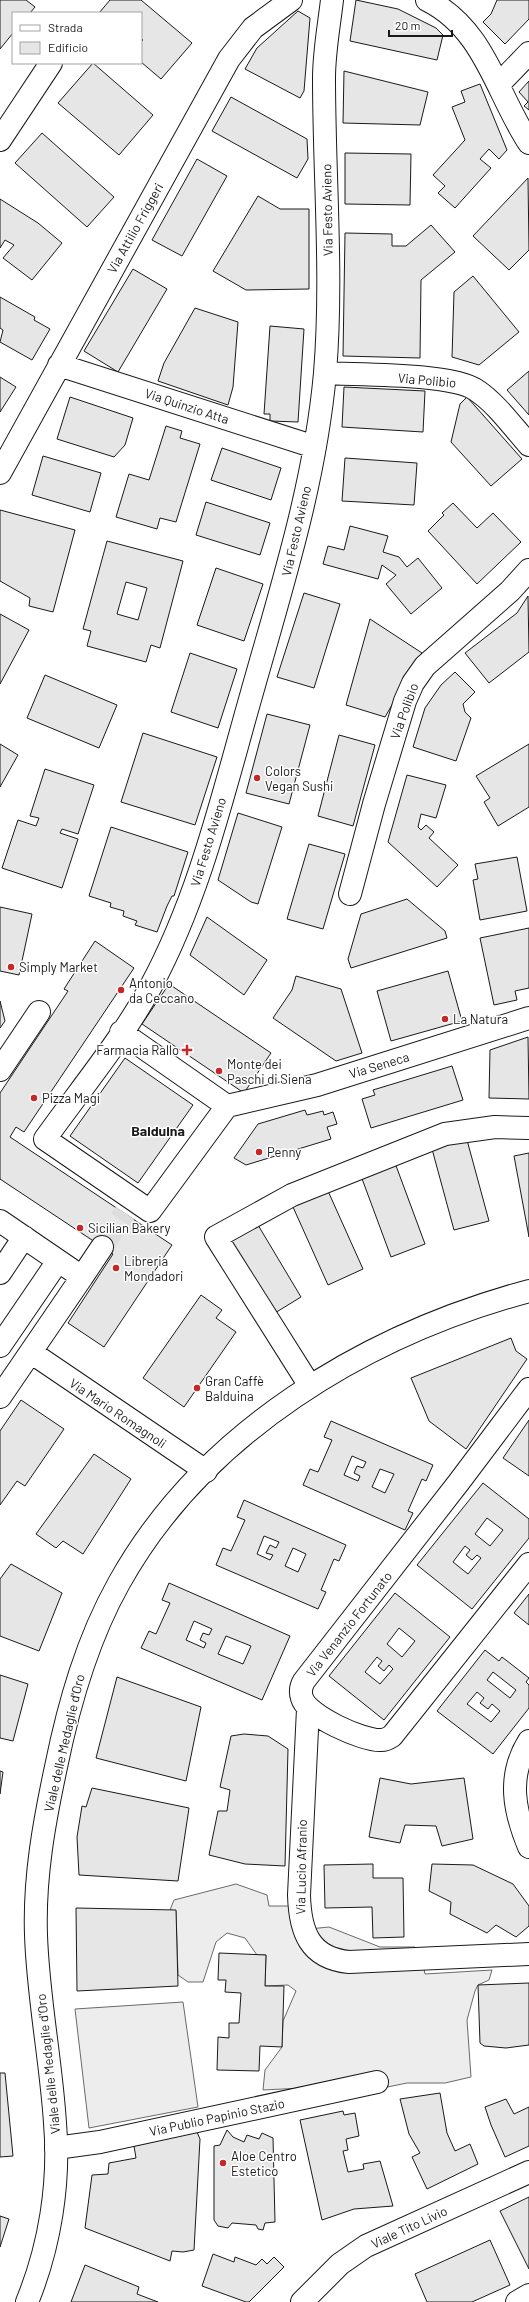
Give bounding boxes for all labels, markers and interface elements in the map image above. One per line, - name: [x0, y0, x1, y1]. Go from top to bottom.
- legend: [12, 12, 142, 64]
- scale bar: [389, 12, 452, 38]
- text: 20 m: [395, 18, 421, 32]
- text: Strada: [48, 20, 83, 34]
- text: Edificio: [48, 40, 88, 54]
- street label: Via Festo Avieno: [318, 164, 336, 256]
- street label: Via Attilio Friggeri: [104, 180, 166, 276]
- street label: Via Polibio: [397, 369, 457, 391]
- street label: Via Quinzio Atta: [143, 385, 231, 427]
- street label: Via Festo Avieno: [278, 484, 314, 578]
- street label: Via Polibio: [386, 681, 422, 741]
- place label: Colors Vegan Sushi: [265, 763, 333, 794]
- marker: Colors Vegan Sushi: [252, 773, 262, 783]
- street label: Via Festo Avieno: [187, 796, 229, 888]
- place label: Simply Market: [19, 959, 98, 975]
- marker: Simply Market: [6, 962, 16, 972]
- place label: Antonio da Ceccano: [129, 975, 194, 1006]
- marker: Antonio da Ceccano: [116, 985, 126, 995]
- place label: La Natura: [453, 1011, 508, 1027]
- marker: La Natura: [440, 1014, 450, 1024]
- place label: Farmacia Rallo: [96, 1042, 179, 1058]
- marker: Farmacia Rallo: [182, 1045, 192, 1055]
- street label: Via Seneca: [347, 1048, 411, 1082]
- place label: Monte dei Paschi di Siena: [227, 1056, 312, 1087]
- marker: Monte dei Paschi di Siena: [214, 1066, 224, 1076]
- place label: Pizza Magi: [42, 1090, 100, 1106]
- marker: Pizza Magi: [29, 1093, 39, 1103]
- district label: Balduina: [131, 1122, 185, 1139]
- place label: Penny: [267, 1144, 301, 1160]
- marker: Penny: [254, 1147, 264, 1157]
- place label: Sicilian Bakery: [88, 1220, 171, 1236]
- marker: Sicilian Bakery: [75, 1223, 85, 1233]
- place label: Libreria Mondadori: [124, 1253, 183, 1284]
- marker: Libreria Mondadori: [111, 1263, 121, 1273]
- place label: Gran Caffè Balduina: [205, 1373, 264, 1404]
- street label: Via Mario Romagnoli: [66, 1375, 170, 1451]
- marker: Gran Caffè Balduina: [192, 1383, 202, 1393]
- street label: Via Venanzio Fortunato: [303, 1568, 395, 1680]
- street label: Viale delle Medaglie d'Oro: [40, 1672, 88, 1814]
- street label: Via Lucio Afranio: [292, 1819, 310, 1915]
- street label: Viale delle Medaglie d'Oro: [33, 1993, 63, 2135]
- street label: Via Publio Papinio Stazio: [148, 2095, 286, 2139]
- place label: Aloe Centro Estetico: [231, 2148, 297, 2179]
- marker: Aloe Centro Estetico: [218, 2158, 228, 2168]
- street label: Viale Tito Livio: [368, 2202, 450, 2252]

